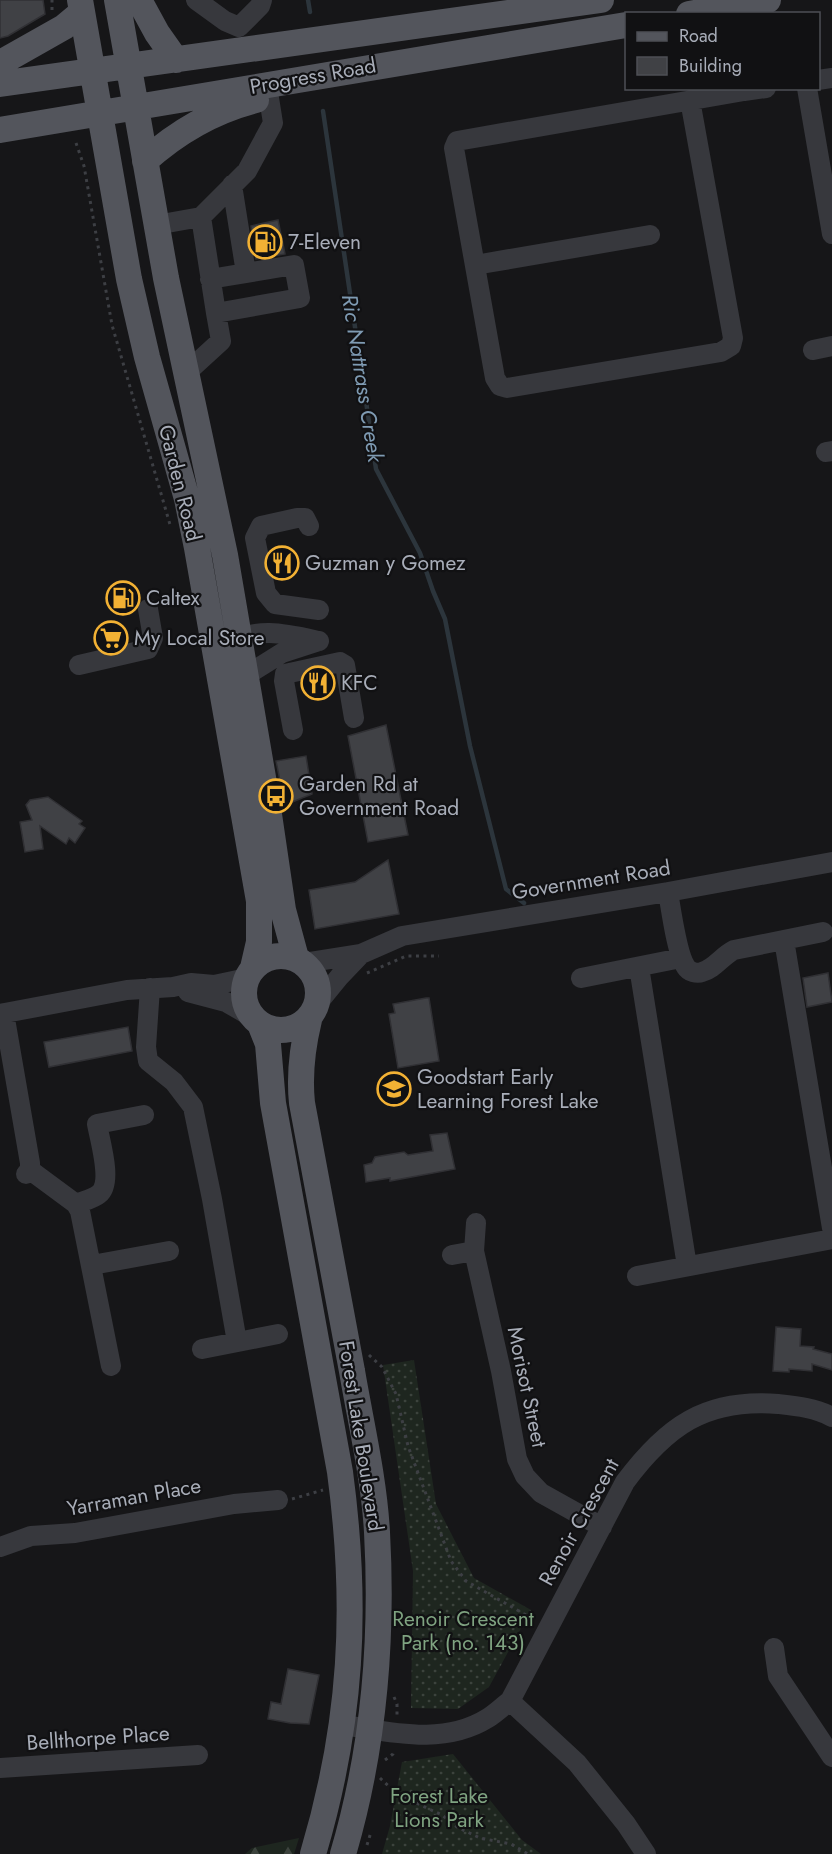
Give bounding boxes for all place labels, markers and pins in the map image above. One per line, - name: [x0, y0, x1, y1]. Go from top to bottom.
- fuel station icon: 7-Eleven: [247, 224, 283, 260]
- place label: 7-Eleven: [288, 227, 361, 257]
- restaurant icon: Guzman y Gomez: [264, 545, 300, 581]
- place label: Guzman y Gomez: [305, 548, 466, 578]
- fuel station icon: Caltex: [105, 580, 141, 616]
- place label: Caltex: [146, 583, 200, 613]
- supermarket icon: My Local Store: [93, 620, 129, 656]
- place label: My Local Store: [134, 623, 265, 653]
- restaurant icon: KFC: [300, 665, 336, 701]
- place label: KFC: [341, 668, 378, 698]
- place label: Garden Rd at Government Road: [299, 769, 459, 823]
- bus stop icon: Garden Rd at Government Road: [258, 778, 294, 814]
- place label: Goodstart Early Learning Forest Lake: [417, 1062, 599, 1116]
- school or university icon: Goodstart Early Learning Forest Lake: [376, 1071, 412, 1107]

